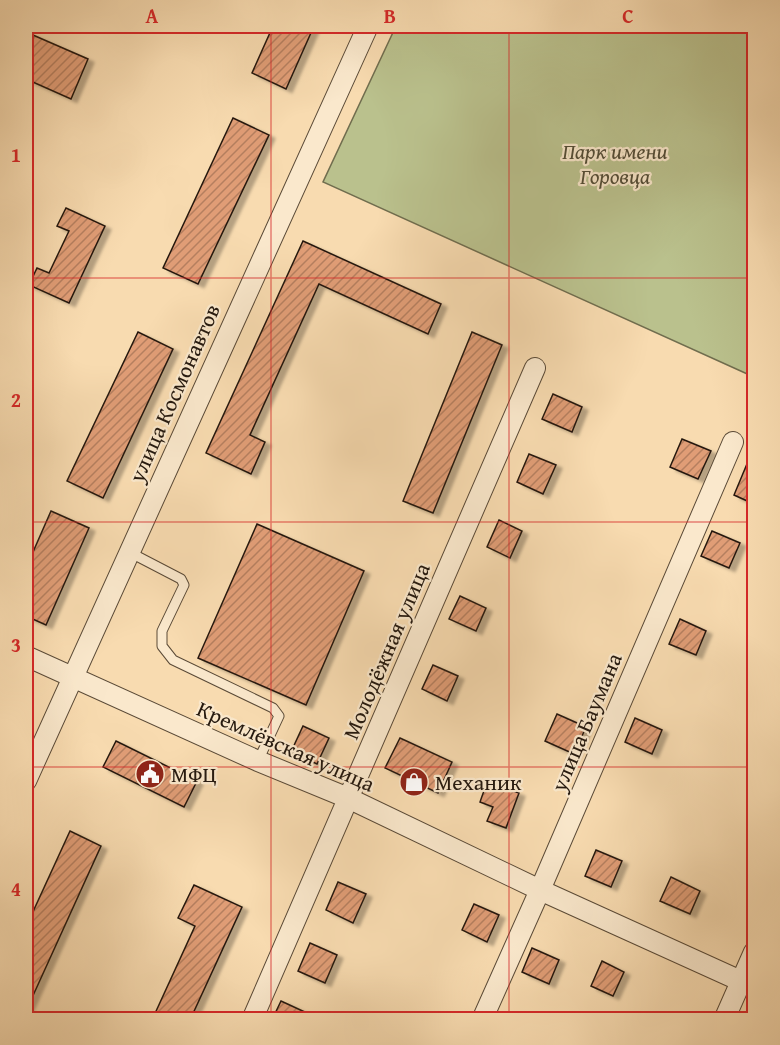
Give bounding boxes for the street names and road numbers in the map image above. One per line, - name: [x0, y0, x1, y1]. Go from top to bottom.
- street label: улица Космонавтов: [120, 299, 228, 488]
- street label: Молодёжная улица: [334, 557, 438, 744]
- street label: улица Баумана: [542, 647, 630, 797]
- street label: Кремлёвская улица: [192, 692, 381, 800]

